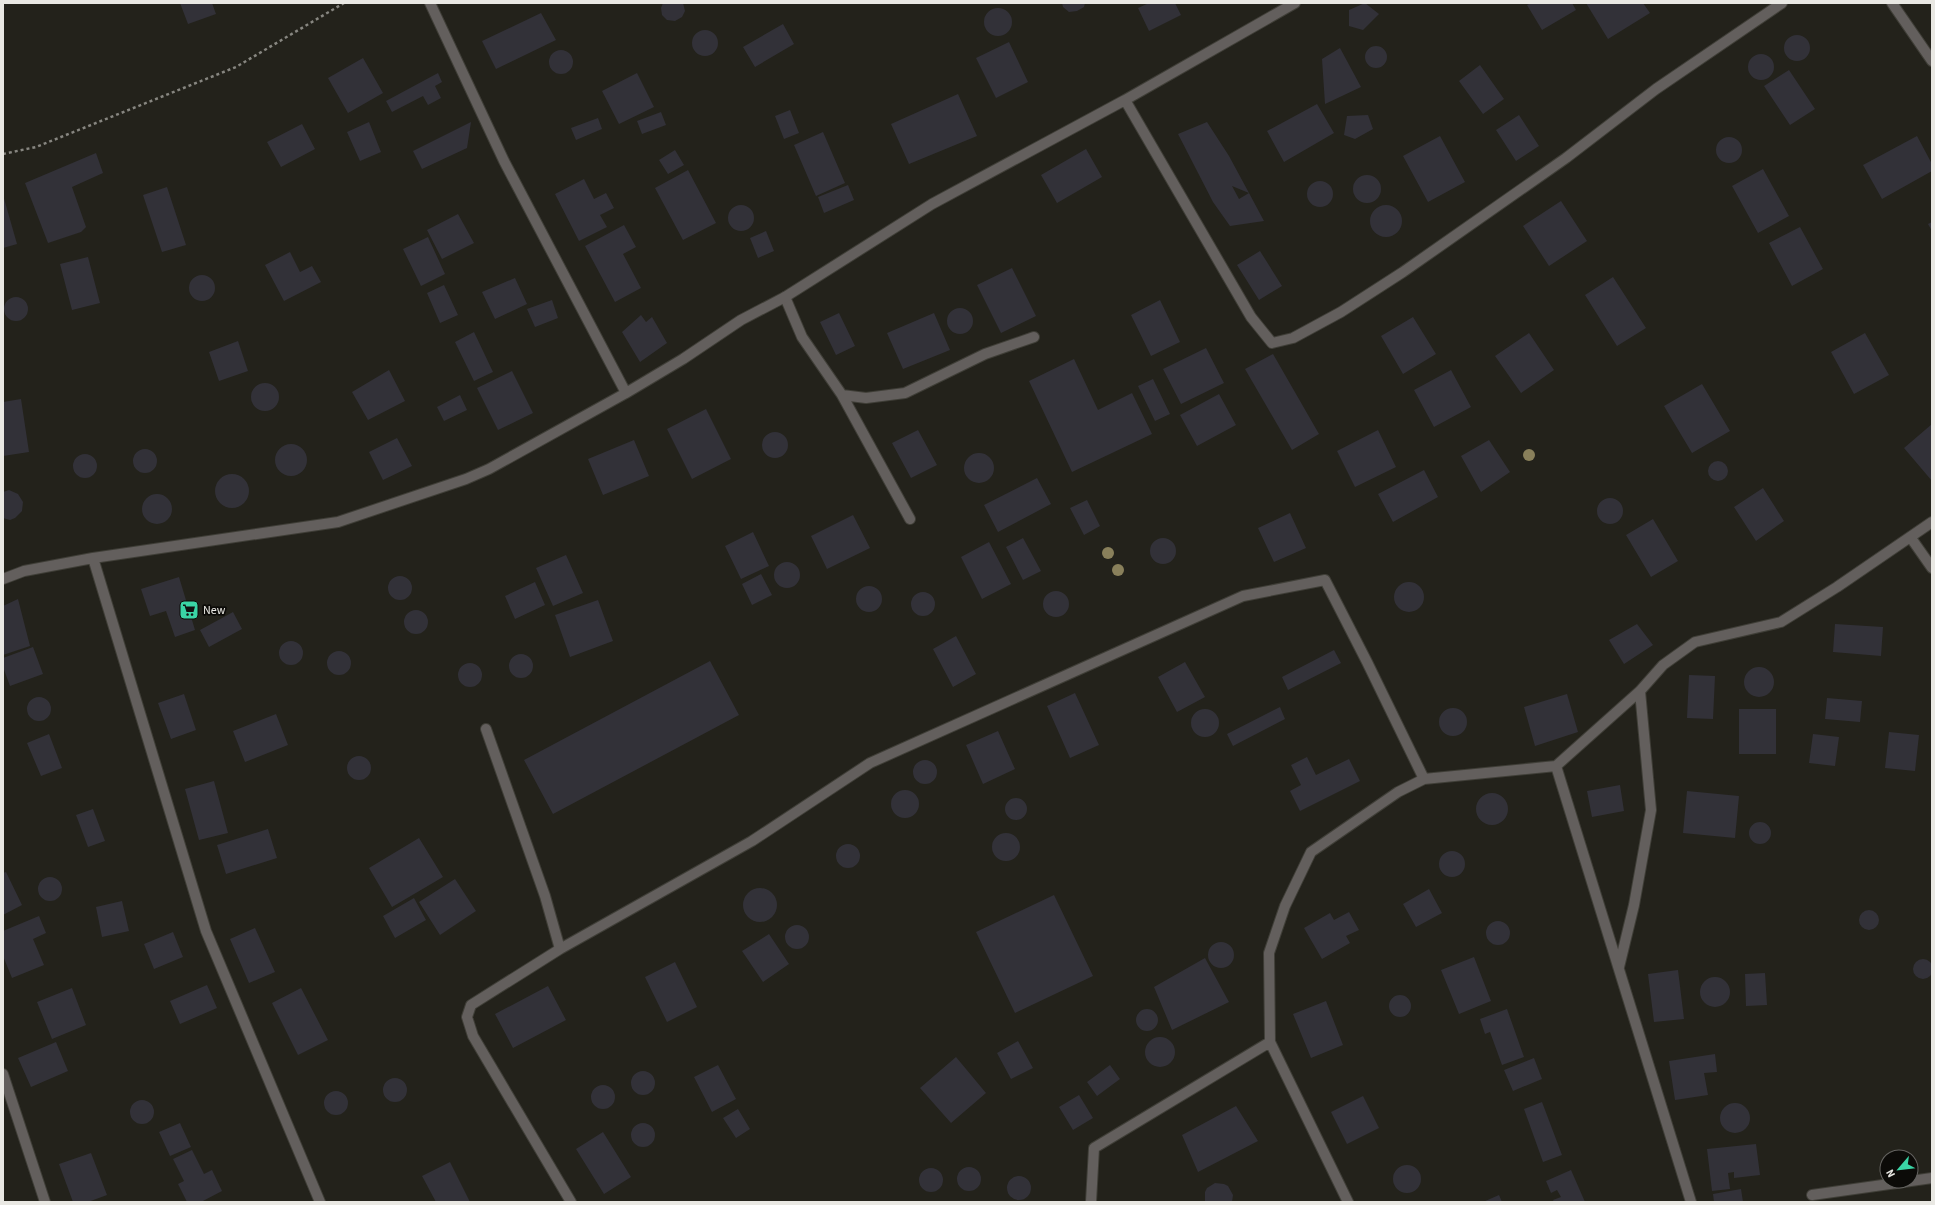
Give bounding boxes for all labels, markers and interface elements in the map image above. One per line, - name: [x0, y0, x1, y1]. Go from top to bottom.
- supermarket icon: New: [178, 599, 200, 621]
- place label: New: [203, 602, 226, 619]
- north arrow: [1879, 1149, 1919, 1189]
- text: N: [1882, 1167, 1899, 1180]

